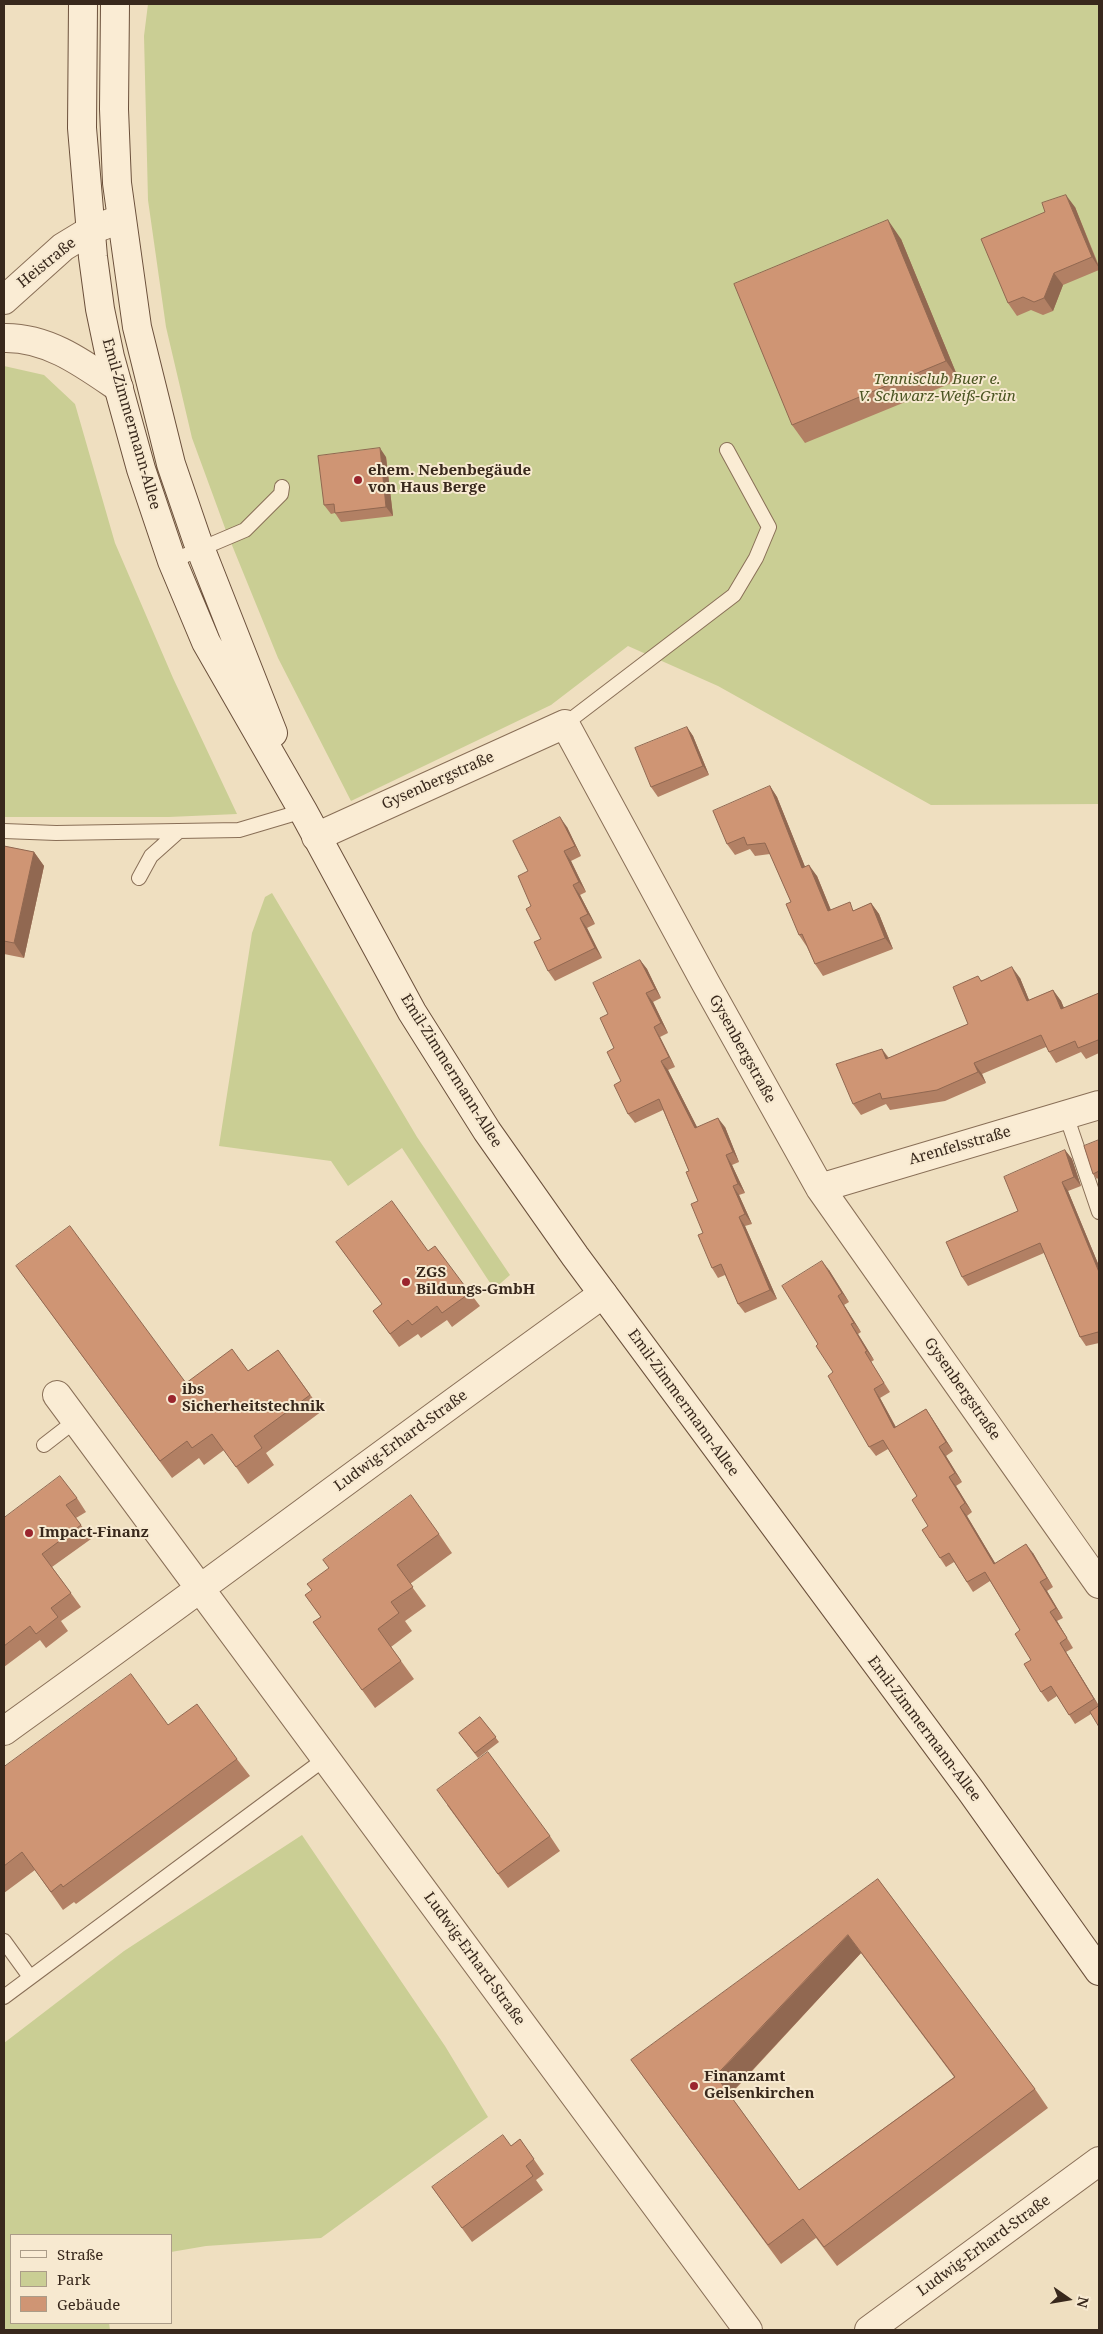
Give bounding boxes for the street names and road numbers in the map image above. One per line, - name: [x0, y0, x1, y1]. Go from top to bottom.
- street label: Heistraße: [14, 234, 80, 292]
- street label: Emil-Zimmermann-Allee: [98, 336, 164, 512]
- street label: Gysenbergstraße: [379, 748, 497, 814]
- street label: Emil-Zimmermann-Allee: [396, 991, 506, 1151]
- street label: Gysenbergstraße: [705, 992, 779, 1106]
- street label: Arenfelsstraße: [907, 1123, 1013, 1169]
- street label: Emil-Zimmermann-Allee: [624, 1326, 742, 1480]
- street label: Gysenbergstraße: [920, 1334, 1004, 1444]
- street label: Ludwig-Erhard-Straße: [331, 1387, 471, 1495]
- street label: Emil-Zimmermann-Allee: [863, 1653, 985, 1805]
- street label: Ludwig-Erhard-Straße: [420, 1889, 528, 2029]
- street label: Ludwig-Erhard-Straße: [914, 2192, 1054, 2300]

